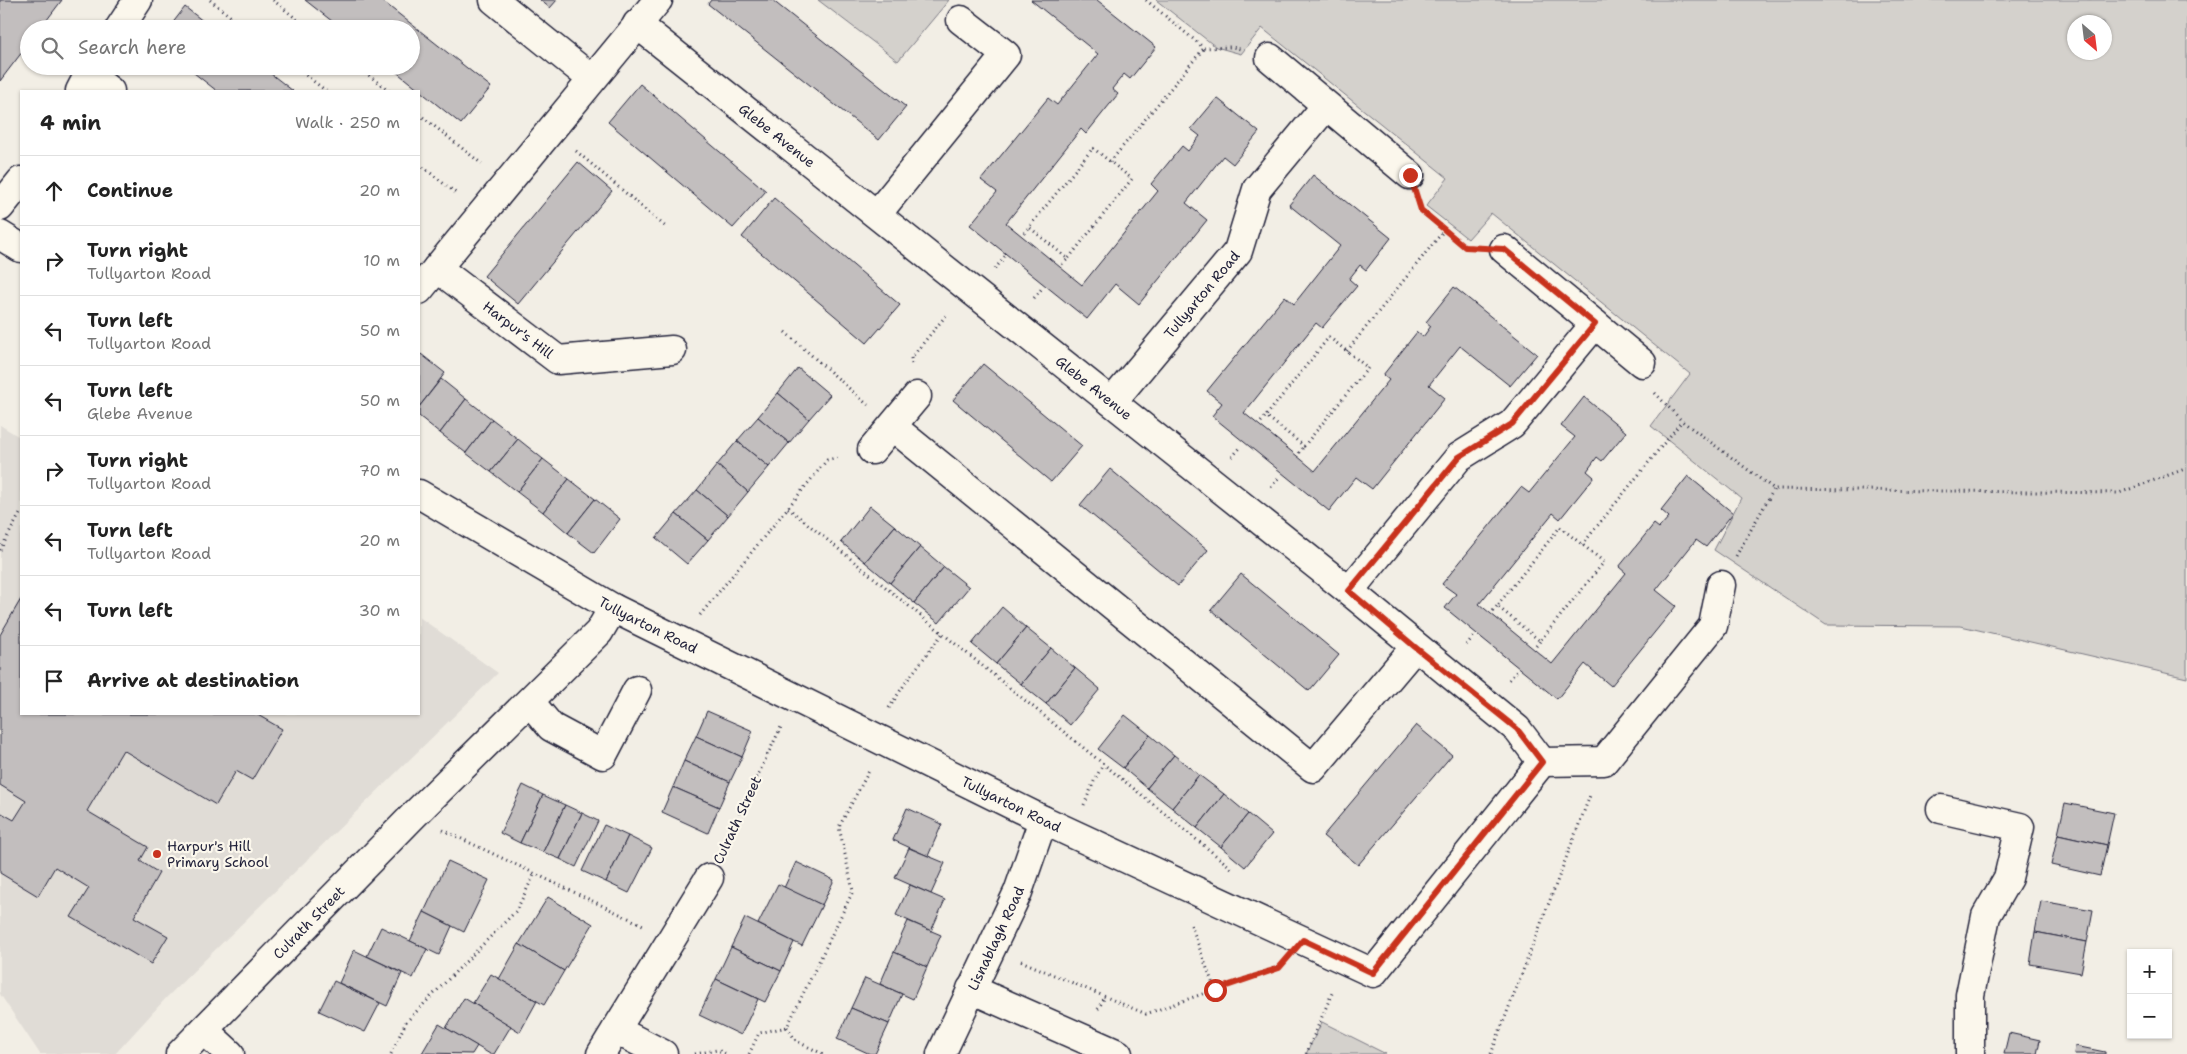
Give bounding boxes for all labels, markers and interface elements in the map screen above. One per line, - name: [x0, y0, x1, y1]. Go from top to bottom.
- north arrow: [2067, 15, 2112, 60]
- search box: [20, 20, 420, 75]
- icon: search: [38, 34, 66, 62]
- text: Search here: [78, 35, 187, 60]
- street label: Glebe Avenue: [735, 100, 819, 172]
- text: 4 min: [40, 109, 101, 137]
- text: Walk · 250 m: [295, 112, 400, 133]
- route end: [1399, 164, 1422, 187]
- icon: ahead: [40, 177, 68, 205]
- text: Continue: [87, 178, 173, 203]
- text: 20 m: [359, 180, 400, 201]
- text: Turn right: [87, 238, 188, 263]
- icon: right: [40, 247, 68, 275]
- street label: Tullyarton Road: [1160, 247, 1244, 342]
- text: 10 m: [363, 250, 400, 271]
- text: Tullyarton Road: [87, 263, 211, 284]
- street label: Harpur's Hill: [479, 297, 558, 363]
- text: Turn left: [87, 308, 173, 333]
- icon: left: [40, 317, 68, 345]
- text: 50 m: [360, 320, 400, 341]
- text: Tullyarton Road: [87, 333, 211, 354]
- street label: Glebe Avenue: [1052, 352, 1136, 424]
- text: Turn left: [87, 378, 173, 403]
- icon: left: [40, 387, 68, 415]
- text: 50 m: [360, 390, 400, 411]
- text: Glebe Avenue: [87, 403, 193, 424]
- text: Turn right: [87, 448, 188, 473]
- icon: right: [40, 457, 68, 485]
- text: 70 m: [359, 460, 400, 481]
- text: Tullyarton Road: [87, 473, 211, 494]
- text: Turn left: [87, 518, 173, 543]
- icon: left: [40, 527, 68, 555]
- text: 20 m: [359, 530, 400, 551]
- text: Tullyarton Road: [87, 543, 211, 564]
- street label: Tullyarton Road: [595, 592, 701, 657]
- icon: left: [40, 597, 68, 625]
- text: Turn left: [87, 598, 173, 623]
- text: 30 m: [359, 600, 400, 621]
- icon: arrive: [40, 667, 68, 695]
- text: Arrive at destination: [87, 668, 299, 693]
- street label: Tullyarton Road: [958, 772, 1064, 836]
- street label: Culrath Street: [709, 773, 765, 867]
- place label: Harpur's Hill Primary School: [167, 837, 269, 871]
- marker: Harpur's Hill Primary School: [151, 848, 163, 860]
- street label: Culrath Street: [269, 882, 349, 963]
- street label: Lisnablagh Road: [964, 884, 1028, 993]
- map controls: [2127, 949, 2172, 1039]
- button: +: [2127, 949, 2172, 994]
- route start: [1204, 979, 1227, 1002]
- button: −: [2127, 994, 2172, 1039]

